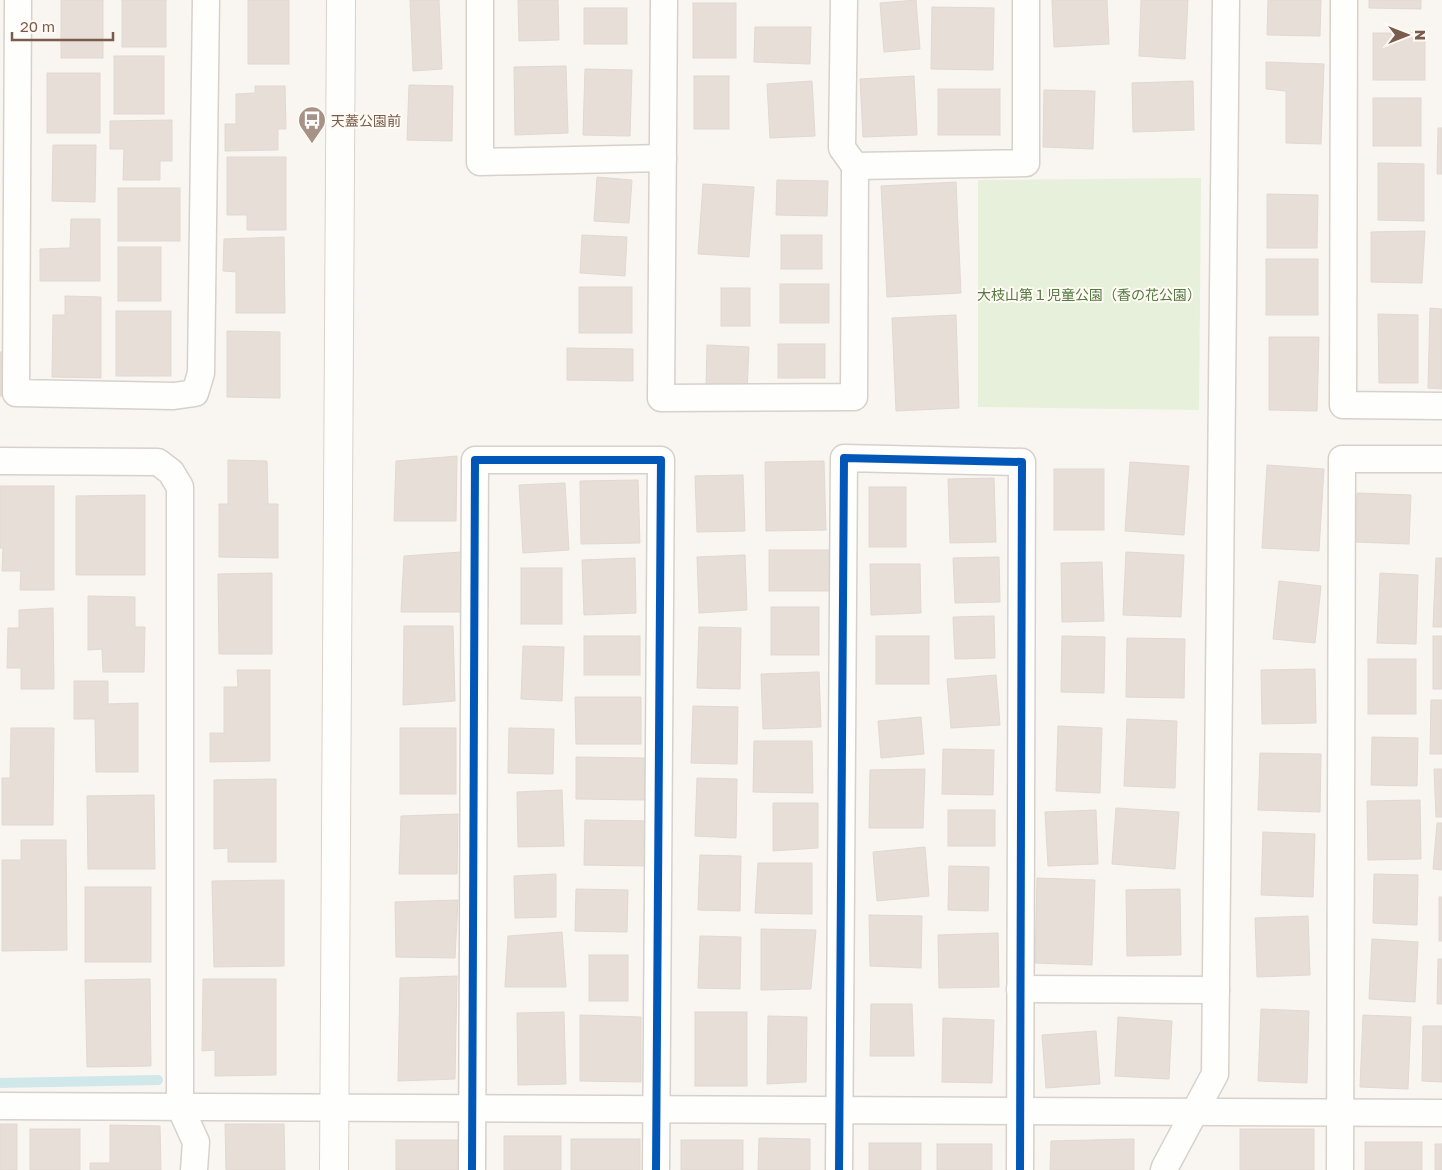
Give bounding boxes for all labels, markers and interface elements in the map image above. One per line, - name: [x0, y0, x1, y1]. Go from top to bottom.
- scale bar: [12, 10, 114, 42]
- north arrow: [1382, 10, 1432, 60]
- text: 20 m: [20, 17, 55, 35]
- text: N: [1412, 30, 1429, 40]
- bus stop icon: 天蓋公園前: [297, 105, 327, 144]
- place label: 天蓋公園前: [331, 112, 401, 129]
- park label: 大枝山第１児童公園（香の花公園）: [977, 286, 1201, 303]

